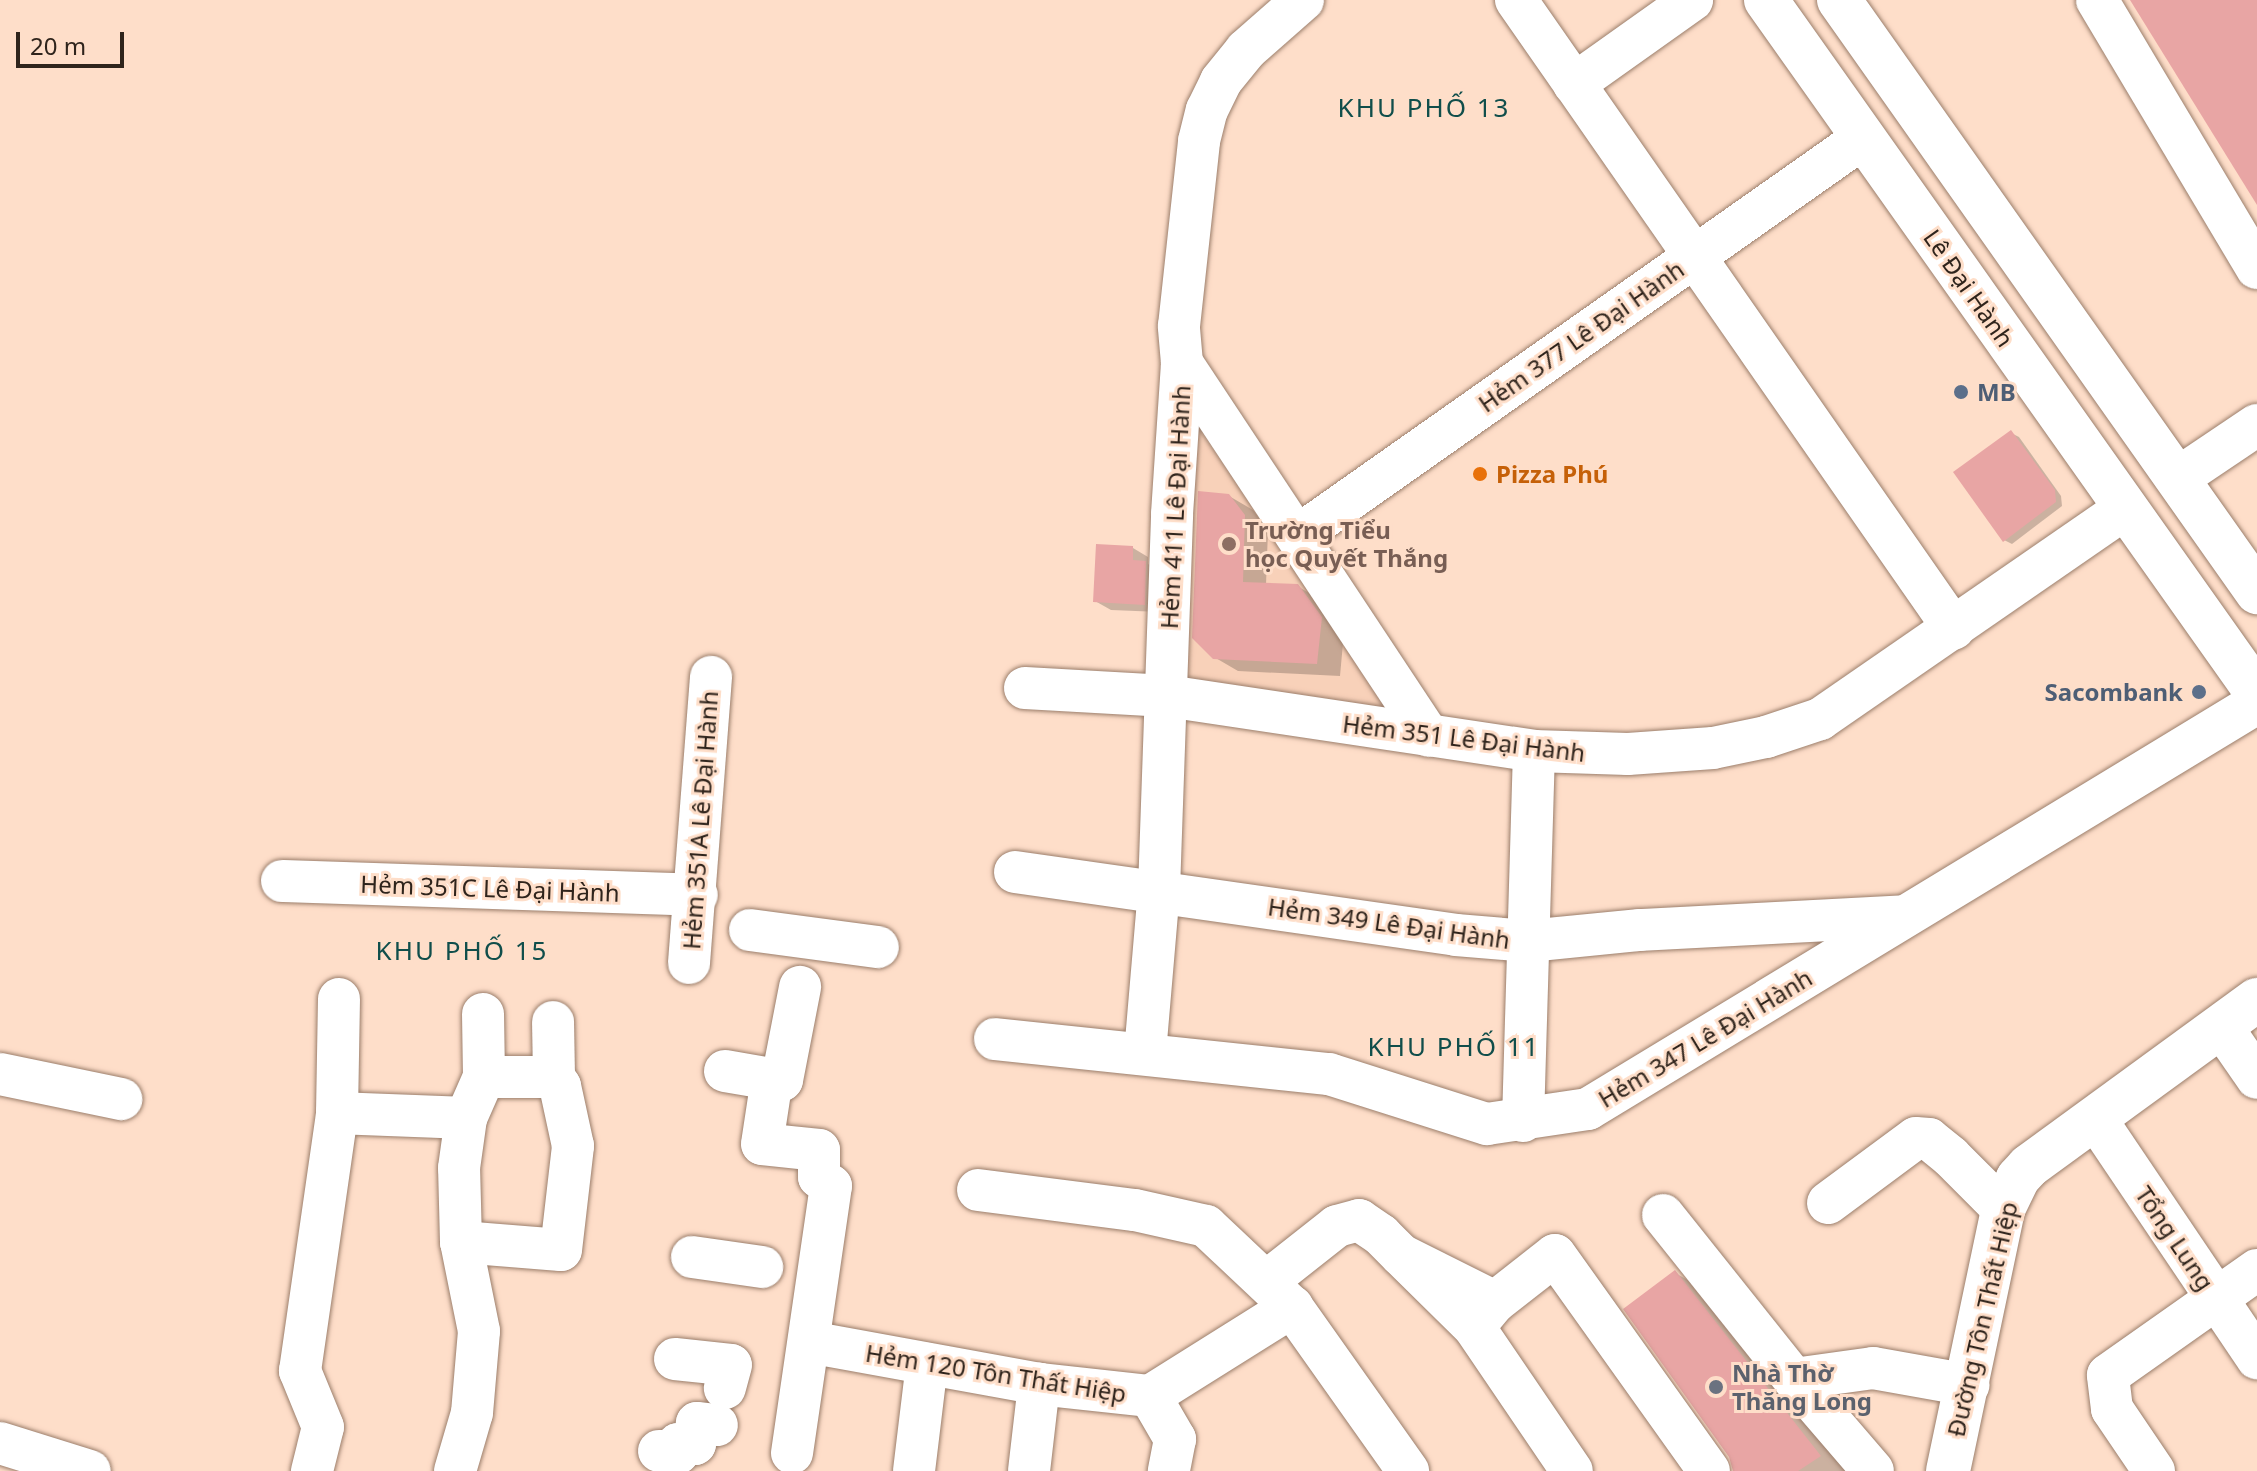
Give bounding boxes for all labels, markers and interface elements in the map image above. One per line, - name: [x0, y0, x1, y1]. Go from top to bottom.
- scale bar: [20, 16, 128, 66]
- text: 20 m: [30, 29, 86, 62]
- district label: KHU PHỐ 13: [1338, 92, 1510, 124]
- street label: Lê Đại Hành: [1918, 224, 2020, 352]
- street label: Hẻm 377 Lê Đại Hành: [1473, 254, 1689, 418]
- place label: MB: [1977, 378, 2016, 406]
- marker: MB: [1952, 383, 1970, 401]
- street label: Hẻm 411 Lê Đại Hành: [1154, 384, 1196, 630]
- place label: Pizza Phú: [1496, 460, 1608, 488]
- marker: Pizza Phú: [1471, 465, 1489, 483]
- place label: Trường Tiểu học Quyết Thắng: [1245, 516, 1448, 572]
- marker: Trường Tiểu học Quyết Thắng: [1220, 535, 1238, 553]
- place label: Sacombank: [2045, 678, 2183, 706]
- marker: Sacombank: [2190, 683, 2208, 701]
- street label: Hẻm 351A Lê Đại Hành: [677, 690, 723, 950]
- street label: Hẻm 351 Lê Đại Hành: [1341, 709, 1587, 767]
- street label: Hẻm 351C Lê Đại Hành: [360, 869, 620, 907]
- street label: Hẻm 349 Lê Đại Hành: [1266, 892, 1512, 954]
- district label: KHU PHỐ 15: [376, 935, 548, 967]
- street label: Hẻm 347 Lê Đại Hành: [1593, 963, 1817, 1113]
- district label: KHU PHỐ 11: [1368, 1031, 1540, 1063]
- street label: Tổng Lung: [2130, 1181, 2220, 1295]
- street label: Đường Tôn Thất Hiệp: [1941, 1199, 2023, 1439]
- street label: Hẻm 120 Tôn Thất Hiệp: [864, 1338, 1128, 1408]
- place label: Nhà Thờ Thăng Long: [1732, 1359, 1872, 1415]
- marker: Nhà Thờ Thăng Long: [1707, 1378, 1725, 1396]

